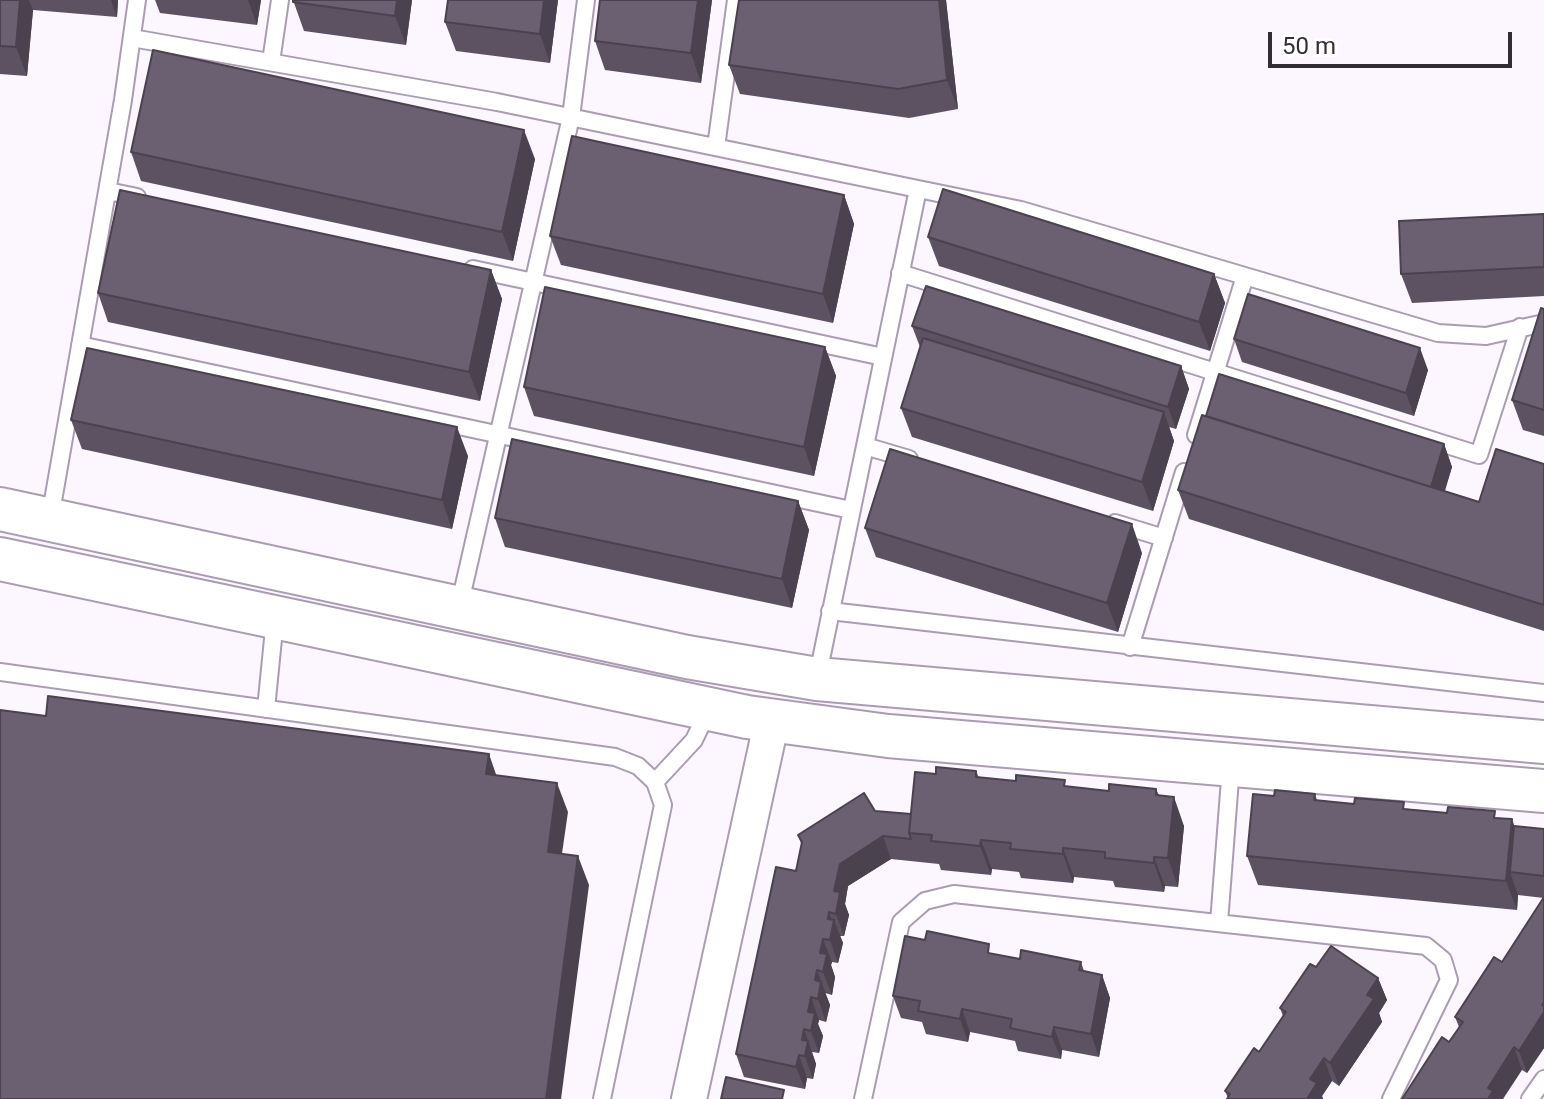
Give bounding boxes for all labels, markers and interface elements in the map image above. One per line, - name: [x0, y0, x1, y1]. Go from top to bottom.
- scale bar: [1272, 16, 1516, 66]
- text: 50 m: [1282, 32, 1336, 60]

